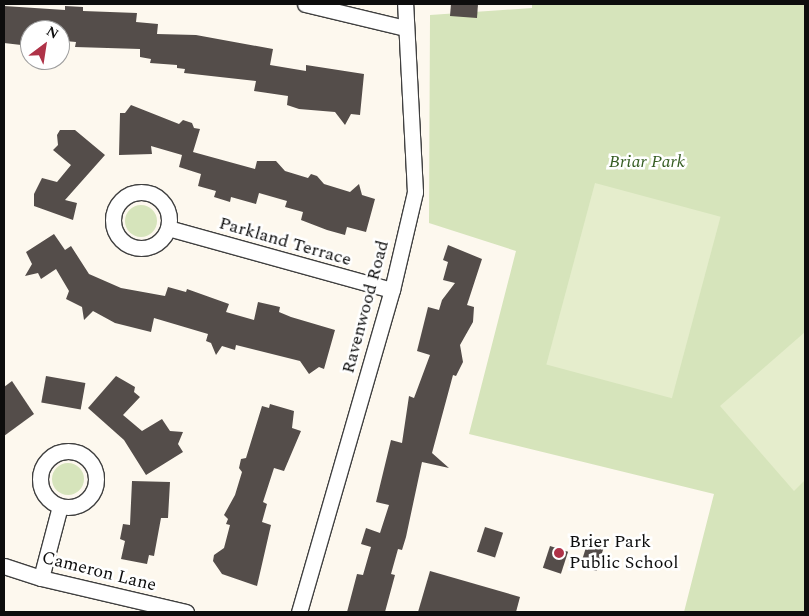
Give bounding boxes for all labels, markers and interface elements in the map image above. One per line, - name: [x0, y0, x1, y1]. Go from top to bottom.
- north arrow: [20, 20, 70, 70]
- text: N: [42, 21, 63, 45]
- park label: Briar Park: [609, 151, 685, 173]
- street label: Parkland Terrace: [216, 213, 354, 271]
- street label: Ravenwood Road: [338, 238, 394, 376]
- place label: Brier Park Public School: [569, 532, 679, 574]
- street label: Cameron Lane: [39, 547, 159, 597]
- marker: Brier Park Public School: [553, 547, 565, 559]

